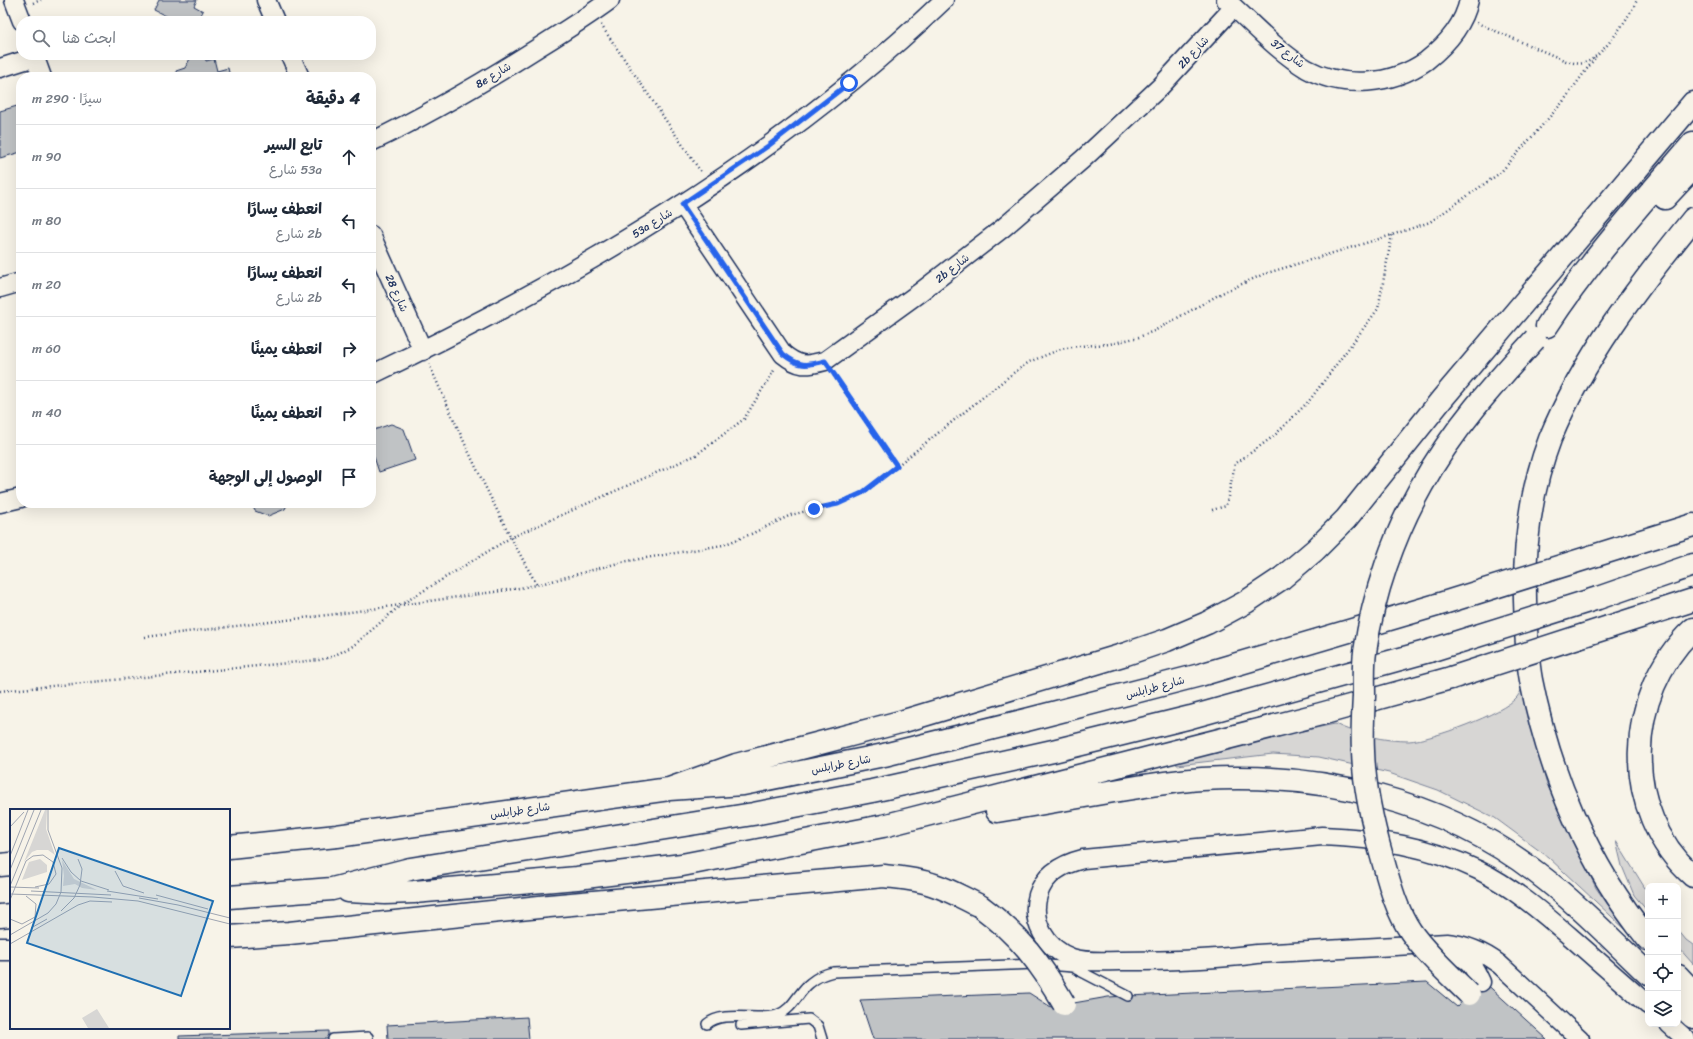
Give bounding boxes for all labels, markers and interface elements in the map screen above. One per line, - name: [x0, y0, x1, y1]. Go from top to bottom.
- search box: [16, 16, 376, 60]
- text: ابحث هنا: [62, 25, 116, 51]
- icon: search: [30, 27, 52, 49]
- street label: 2b شارع: [1173, 32, 1214, 73]
- street label: شارع 37: [1266, 34, 1309, 73]
- street label: 8e شارع: [472, 57, 515, 94]
- route start: [840, 74, 858, 92]
- text: 4 دقيقة: [306, 83, 360, 113]
- text: سيرًا · 290 m: [32, 87, 102, 110]
- text: تابع السير: [265, 132, 322, 158]
- text: 90 m: [32, 145, 62, 168]
- icon: ahead: [338, 146, 360, 168]
- text: 53a شارع: [269, 158, 322, 181]
- text: انعطف يسارًا: [247, 196, 322, 222]
- street label: 53a شارع: [628, 203, 676, 243]
- text: 80 m: [32, 209, 61, 232]
- icon: left: [338, 210, 360, 232]
- text: 2b شارع: [276, 222, 322, 245]
- street label: 2b شارع: [931, 249, 974, 288]
- text: انعطف يسارًا: [247, 260, 322, 286]
- street label: شارع 28: [380, 271, 413, 315]
- text: 20 m: [32, 273, 61, 296]
- icon: left: [338, 274, 360, 296]
- text: 2b شارع: [276, 286, 322, 309]
- text: انعطف يمينًا: [251, 336, 322, 362]
- text: 60 m: [32, 337, 61, 360]
- icon: right: [338, 338, 360, 360]
- text: انعطف يمينًا: [251, 400, 322, 426]
- text: 40 m: [32, 401, 62, 424]
- icon: right: [338, 402, 360, 424]
- text: الوصول إلى الوجهة: [209, 464, 322, 490]
- icon: arrive: [338, 466, 360, 488]
- route end: [805, 500, 823, 518]
- street label: شارع طرابلس: [1123, 670, 1187, 704]
- street label: شارع طرابلس: [810, 749, 873, 780]
- street label: شارع طرابلس: [489, 797, 551, 824]
- inset map: [10, 809, 230, 1029]
- map controls: [1645, 883, 1681, 1027]
- button: +: [1645, 883, 1681, 919]
- button: −: [1645, 919, 1681, 955]
- button: locate: [1645, 955, 1681, 991]
- button: layers: [1645, 991, 1681, 1027]

